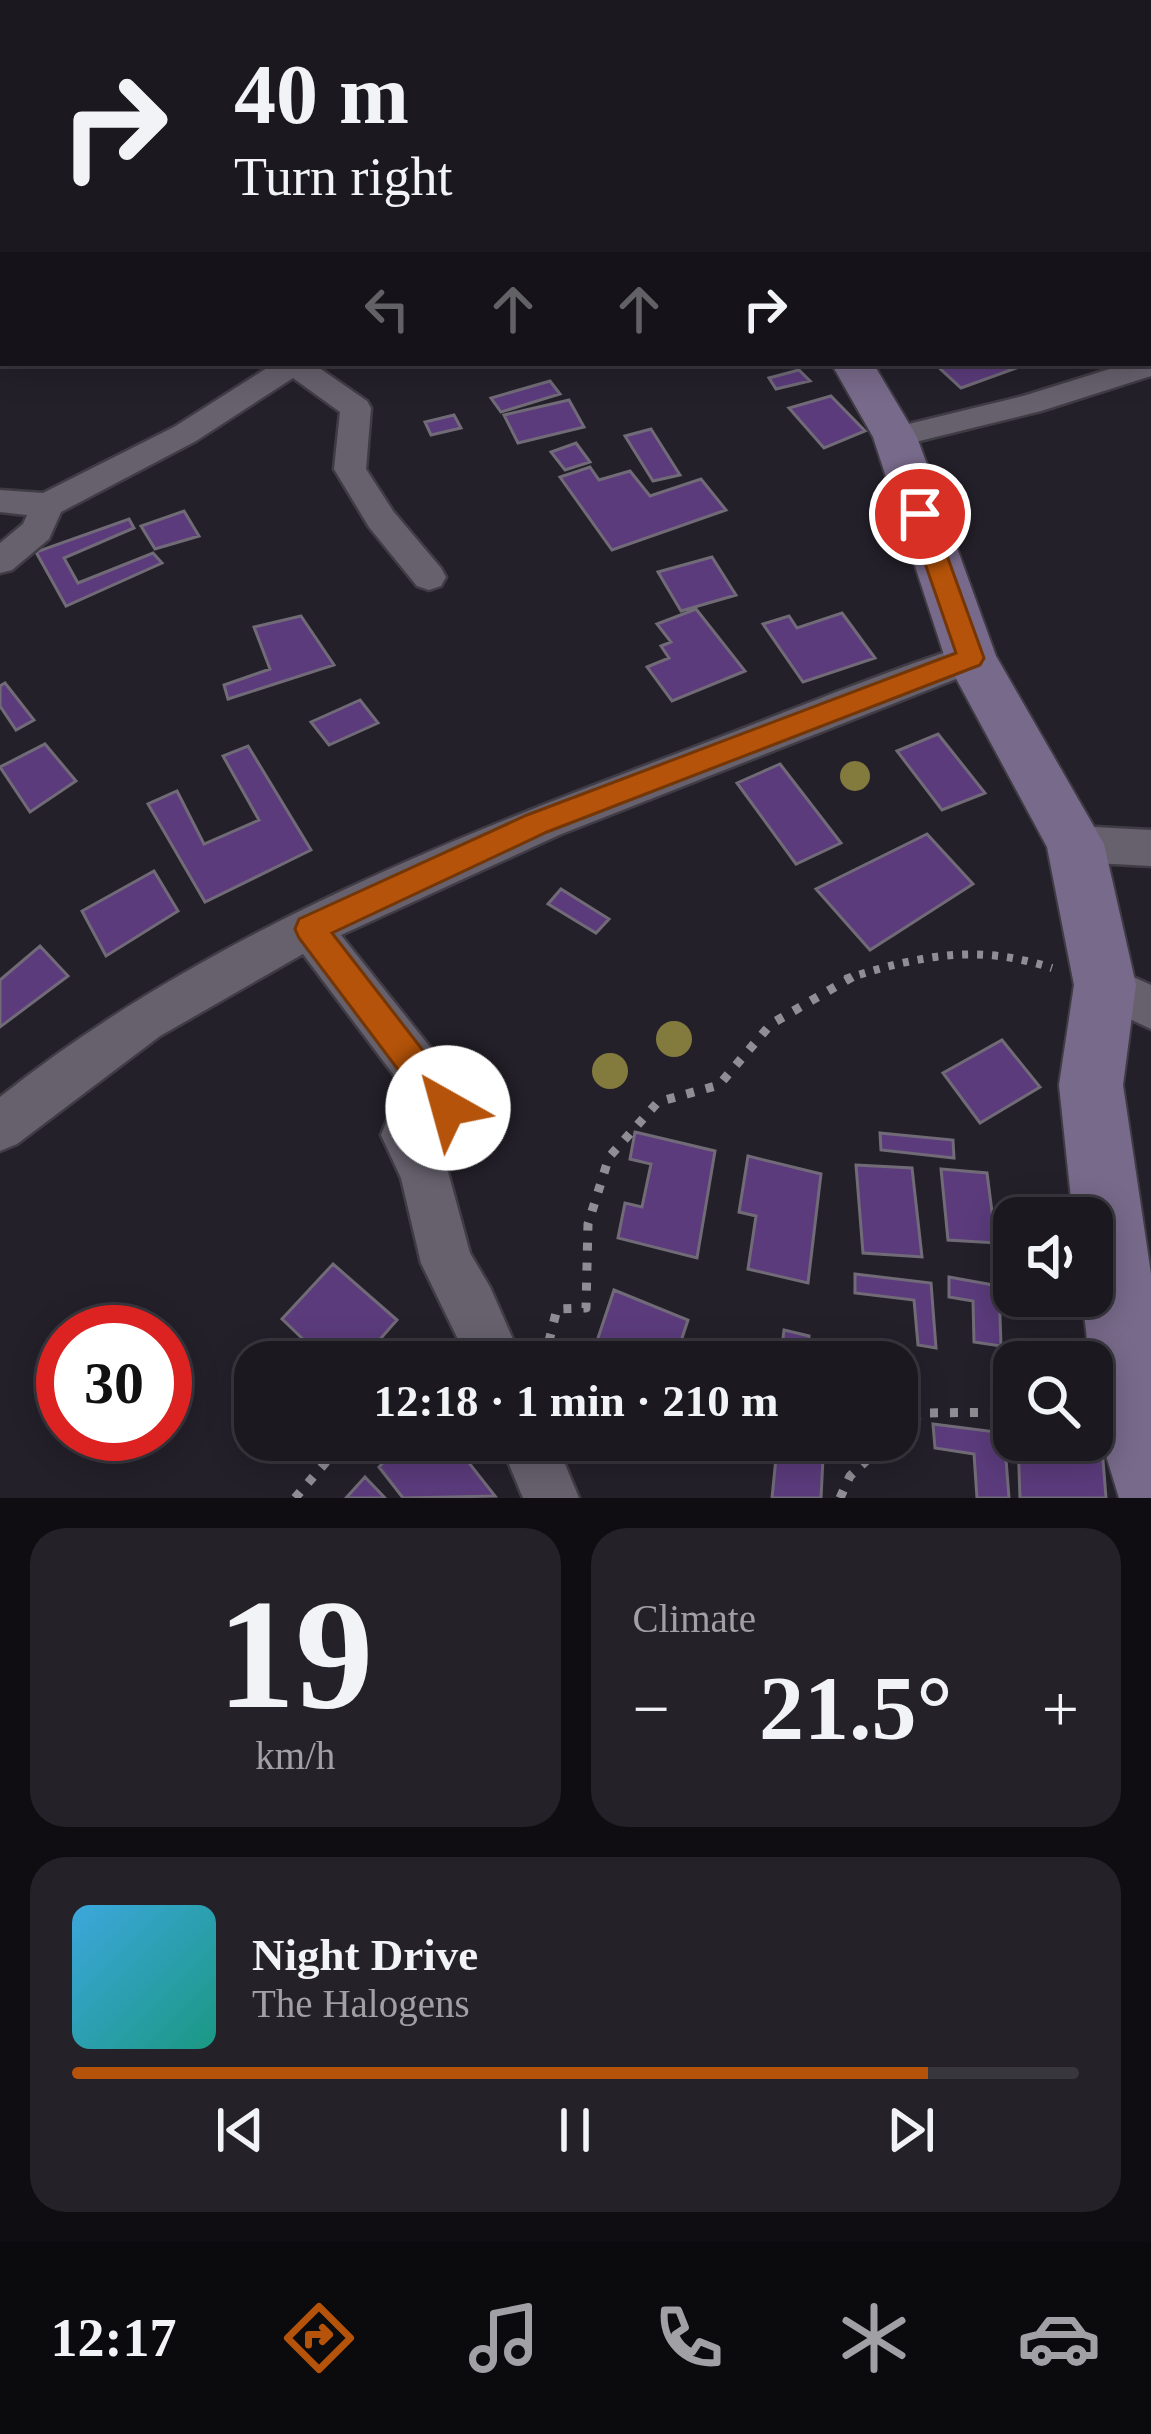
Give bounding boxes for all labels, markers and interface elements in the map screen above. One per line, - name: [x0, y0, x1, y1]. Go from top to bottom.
- icon: right: [36, 48, 192, 204]
- text: 40 m: [234, 48, 409, 141]
- text: Turn right: [234, 147, 453, 207]
- icon: left: [354, 276, 420, 342]
- icon: ahead: [480, 276, 546, 342]
- icon: ahead: [606, 276, 672, 342]
- icon: right: [732, 276, 798, 342]
- pin: [869, 463, 971, 565]
- icon: arrive: [887, 481, 953, 547]
- position arrow: [385, 1045, 511, 1171]
- map controls: [993, 1197, 1113, 1461]
- button: sound: [993, 1197, 1113, 1317]
- speed limit sign: 30: [36, 1305, 192, 1461]
- button: search: [993, 1341, 1113, 1461]
- text: 12:18 · 1 min · 210 m: [374, 1376, 779, 1426]
- text: 19: [217, 1568, 373, 1741]
- text: Climate: [633, 1597, 756, 1640]
- text: 21.5°: [759, 1659, 953, 1758]
- text: −: [633, 1672, 670, 1745]
- text: +: [1042, 1672, 1079, 1745]
- text: km/h: [255, 1734, 335, 1777]
- text: Night Drive: [252, 1930, 478, 1980]
- text: The Halogens: [252, 1982, 470, 2025]
- icon: previous: [207, 2097, 273, 2163]
- icon: pause: [542, 2097, 608, 2163]
- icon: next: [878, 2097, 944, 2163]
- icon: directions: [277, 2296, 361, 2380]
- icon: music: [462, 2296, 546, 2380]
- icon: phone: [647, 2296, 731, 2380]
- icon: climate: [832, 2296, 916, 2380]
- icon: car: [1017, 2296, 1101, 2380]
- text: 12:17: [50, 2308, 176, 2368]

